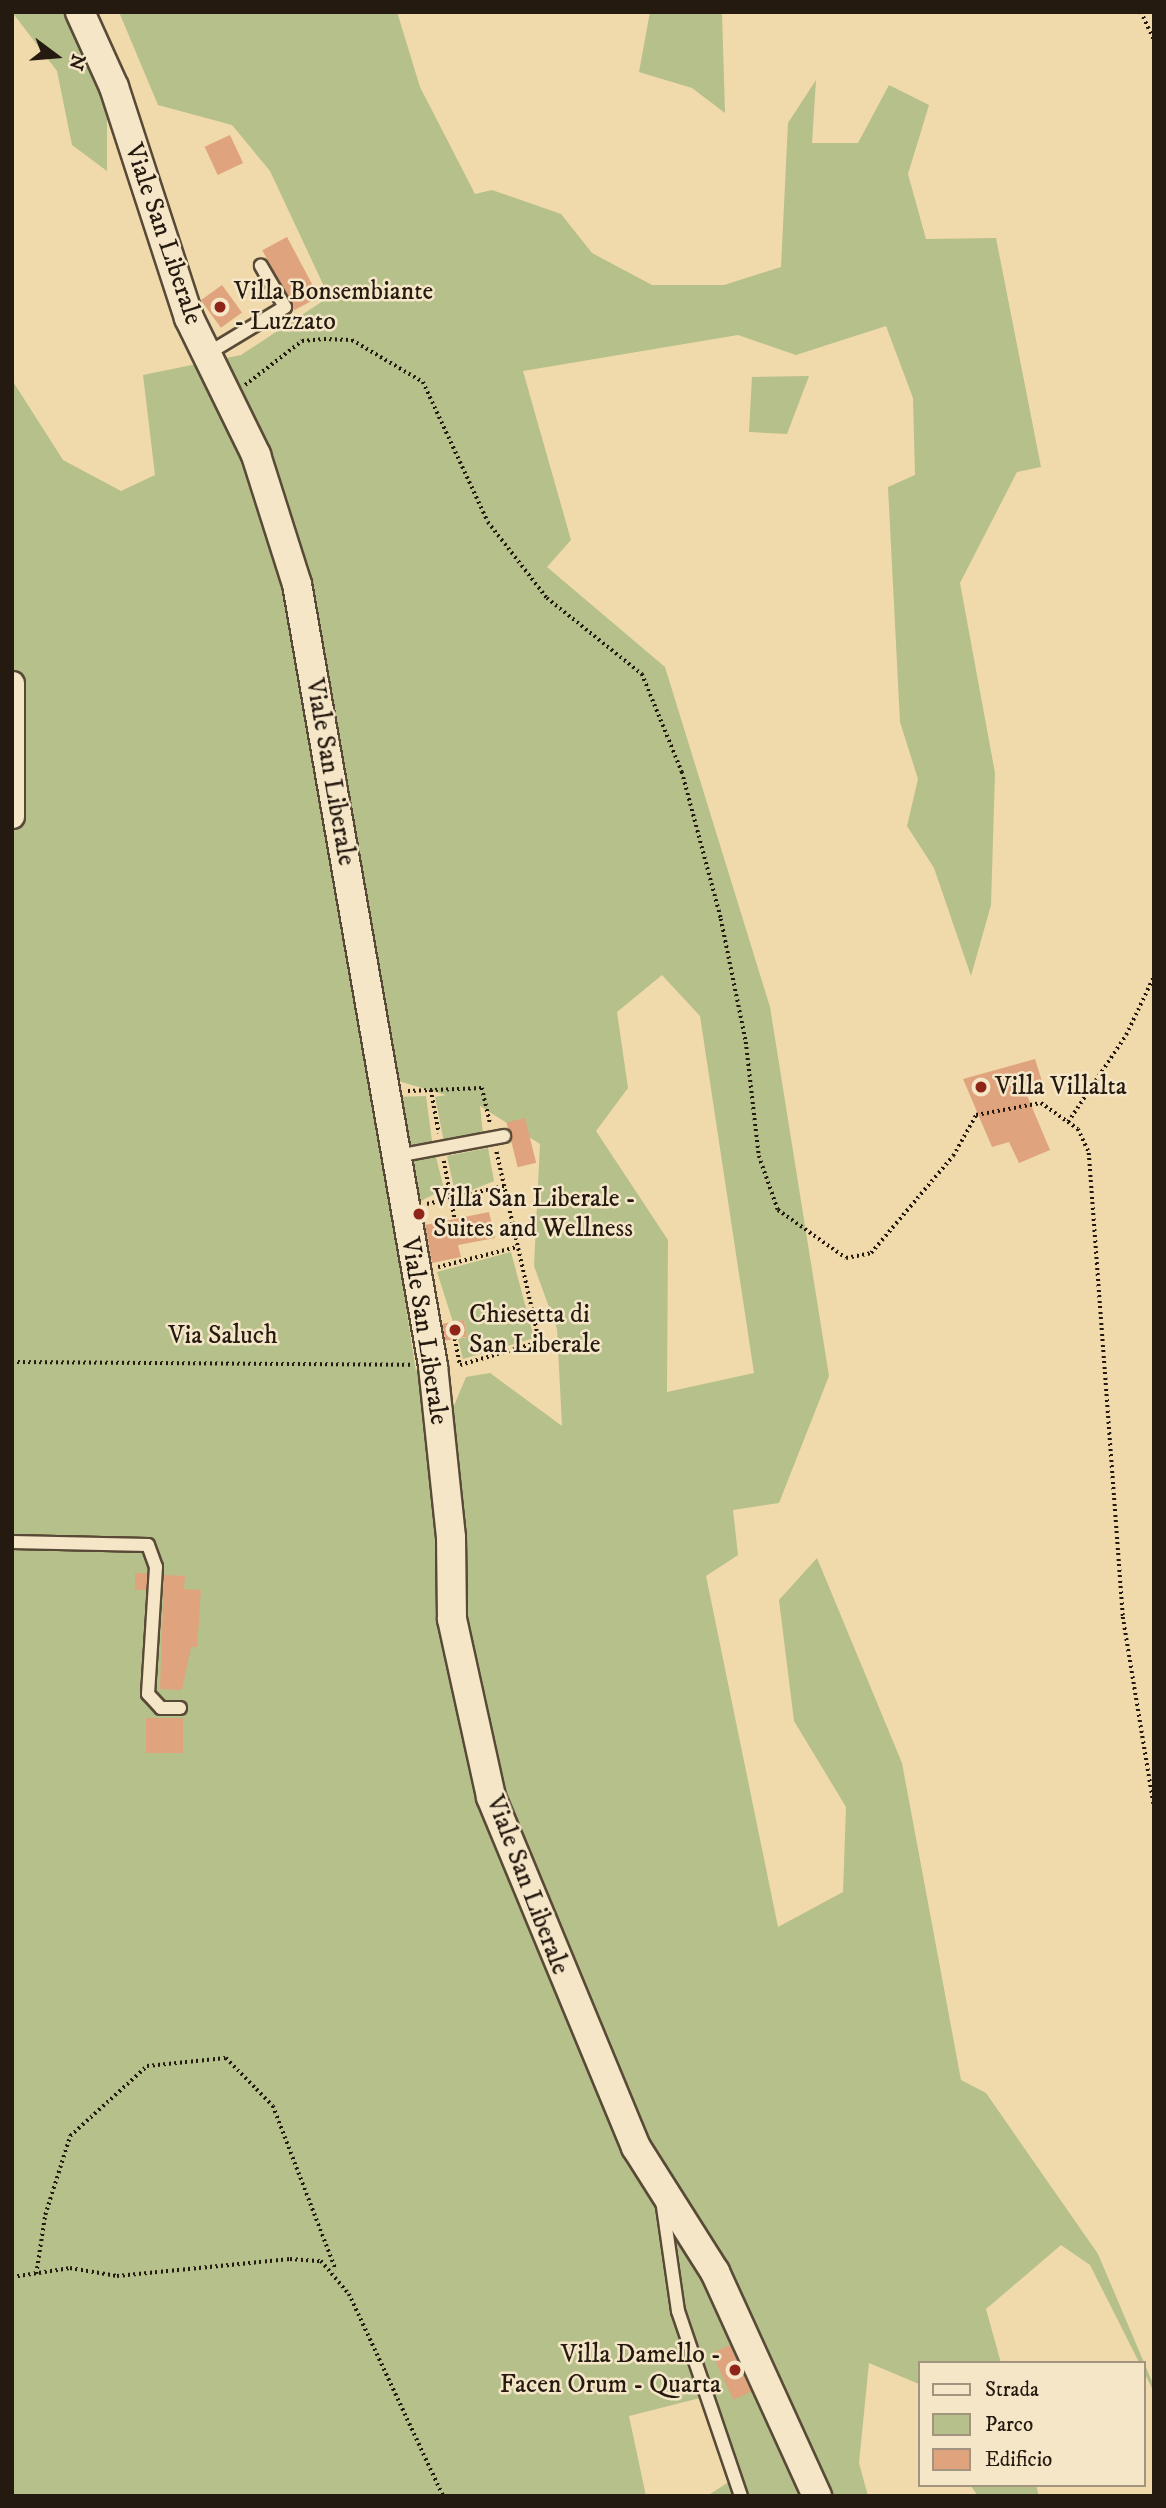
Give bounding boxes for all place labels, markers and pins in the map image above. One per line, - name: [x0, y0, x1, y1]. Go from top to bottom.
- place label: Villa Bonsembiante - Luzzato: [234, 276, 433, 338]
- marker: Villa Bonsembiante - Luzzato: [212, 299, 228, 315]
- place label: Villa Villalta: [995, 1071, 1127, 1103]
- marker: Villa Villalta: [973, 1079, 989, 1095]
- place label: Villa San Liberale - Suites and Wellness: [433, 1183, 636, 1244]
- marker: Villa San Liberale - Suites and Wellness: [411, 1206, 427, 1222]
- place label: Chiesetta di San Liberale: [469, 1299, 600, 1360]
- marker: Chiesetta di San Liberale: [447, 1322, 463, 1338]
- place label: Villa Damello - Facen Orum - Quarta: [500, 2339, 721, 2400]
- marker: Villa Damello - Facen Orum - Quarta: [727, 2362, 743, 2378]

